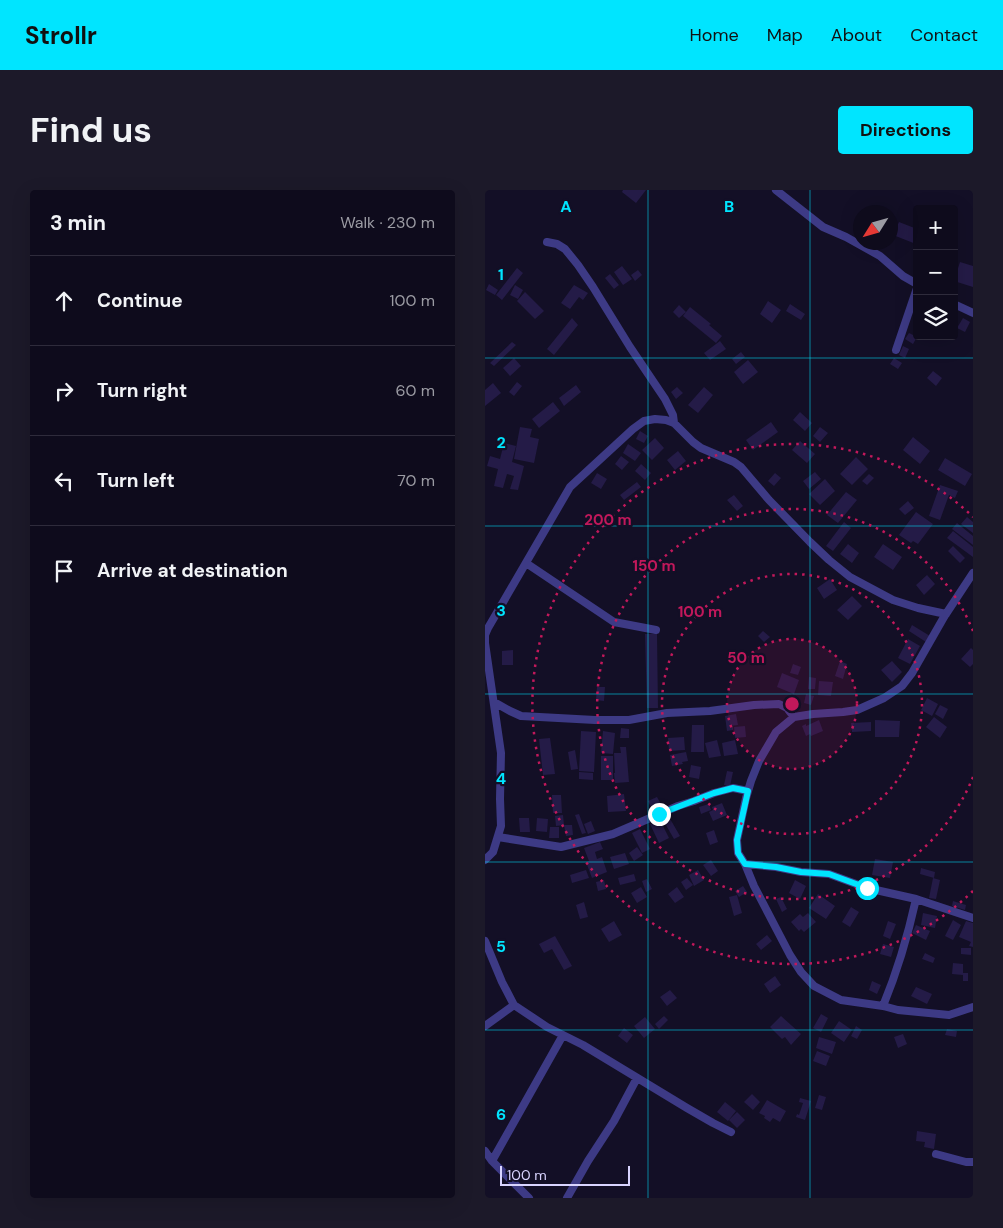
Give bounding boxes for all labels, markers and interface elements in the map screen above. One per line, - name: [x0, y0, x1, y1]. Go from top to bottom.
- text: Strollr: [25, 20, 97, 51]
- text: Home: [689, 23, 739, 47]
- text: Map: [767, 23, 803, 47]
- text: About: [831, 23, 882, 47]
- text: Contact: [910, 23, 978, 47]
- button: Directions: [838, 106, 973, 154]
- text: Find us: [30, 107, 152, 153]
- text: A: [560, 196, 572, 217]
- text: B: [724, 196, 734, 217]
- north arrow: [853, 205, 898, 250]
- map controls: [913, 205, 958, 340]
- button: +: [913, 205, 958, 250]
- text: 3 min: [50, 209, 106, 237]
- text: Walk · 230 m: [340, 212, 435, 233]
- button: −: [913, 250, 958, 295]
- text: 1: [498, 264, 504, 285]
- icon: ahead: [50, 287, 78, 315]
- text: Continue: [97, 288, 183, 313]
- text: 100 m: [390, 290, 435, 311]
- button: layers: [913, 295, 958, 340]
- icon: right: [50, 377, 78, 405]
- text: Turn right: [97, 378, 187, 403]
- text: 60 m: [395, 380, 435, 401]
- text: 2: [496, 432, 506, 453]
- icon: left: [50, 467, 78, 495]
- text: Turn left: [97, 468, 175, 493]
- text: 70 m: [397, 470, 435, 491]
- text: 200 m: [584, 510, 632, 530]
- text: 150 m: [633, 556, 676, 576]
- icon: arrive: [50, 557, 78, 585]
- text: Arrive at destination: [97, 558, 288, 583]
- text: 3: [496, 600, 506, 621]
- text: 100 m: [678, 602, 722, 622]
- text: 50 m: [727, 648, 765, 668]
- centre of rings: [783, 695, 801, 713]
- text: 4: [496, 768, 506, 789]
- route end: [648, 803, 671, 826]
- route start: [856, 877, 879, 900]
- text: 5: [496, 936, 506, 957]
- text: 6: [496, 1104, 506, 1125]
- scale bar: [500, 1163, 630, 1186]
- text: 100 m: [507, 1166, 547, 1184]

